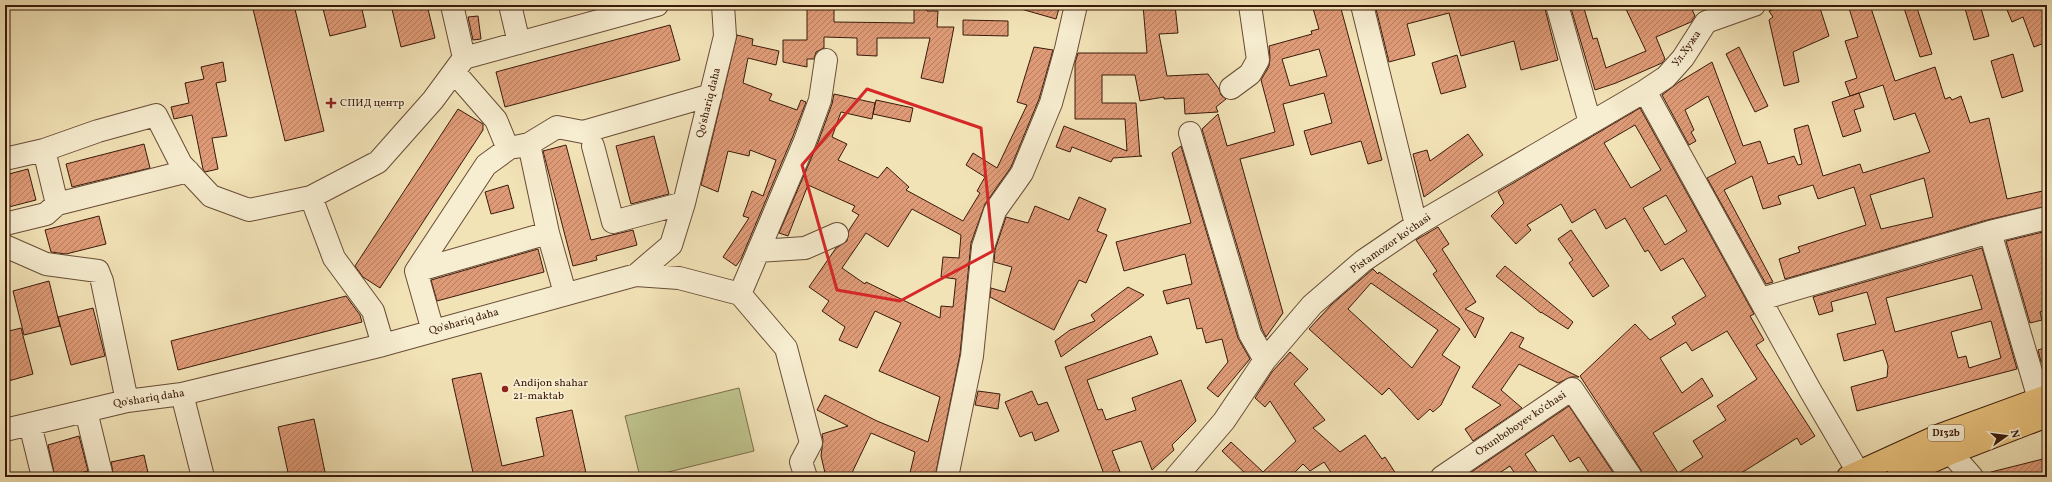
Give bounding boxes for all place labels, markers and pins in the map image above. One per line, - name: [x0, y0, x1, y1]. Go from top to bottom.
- place label: СПИД центр: [340, 96, 404, 111]
- marker: СПИД центр: [325, 97, 337, 109]
- place label: Andijon shahar 21-maktab: [513, 376, 588, 404]
- marker: Andijon shahar 21-maktab: [500, 384, 510, 394]

